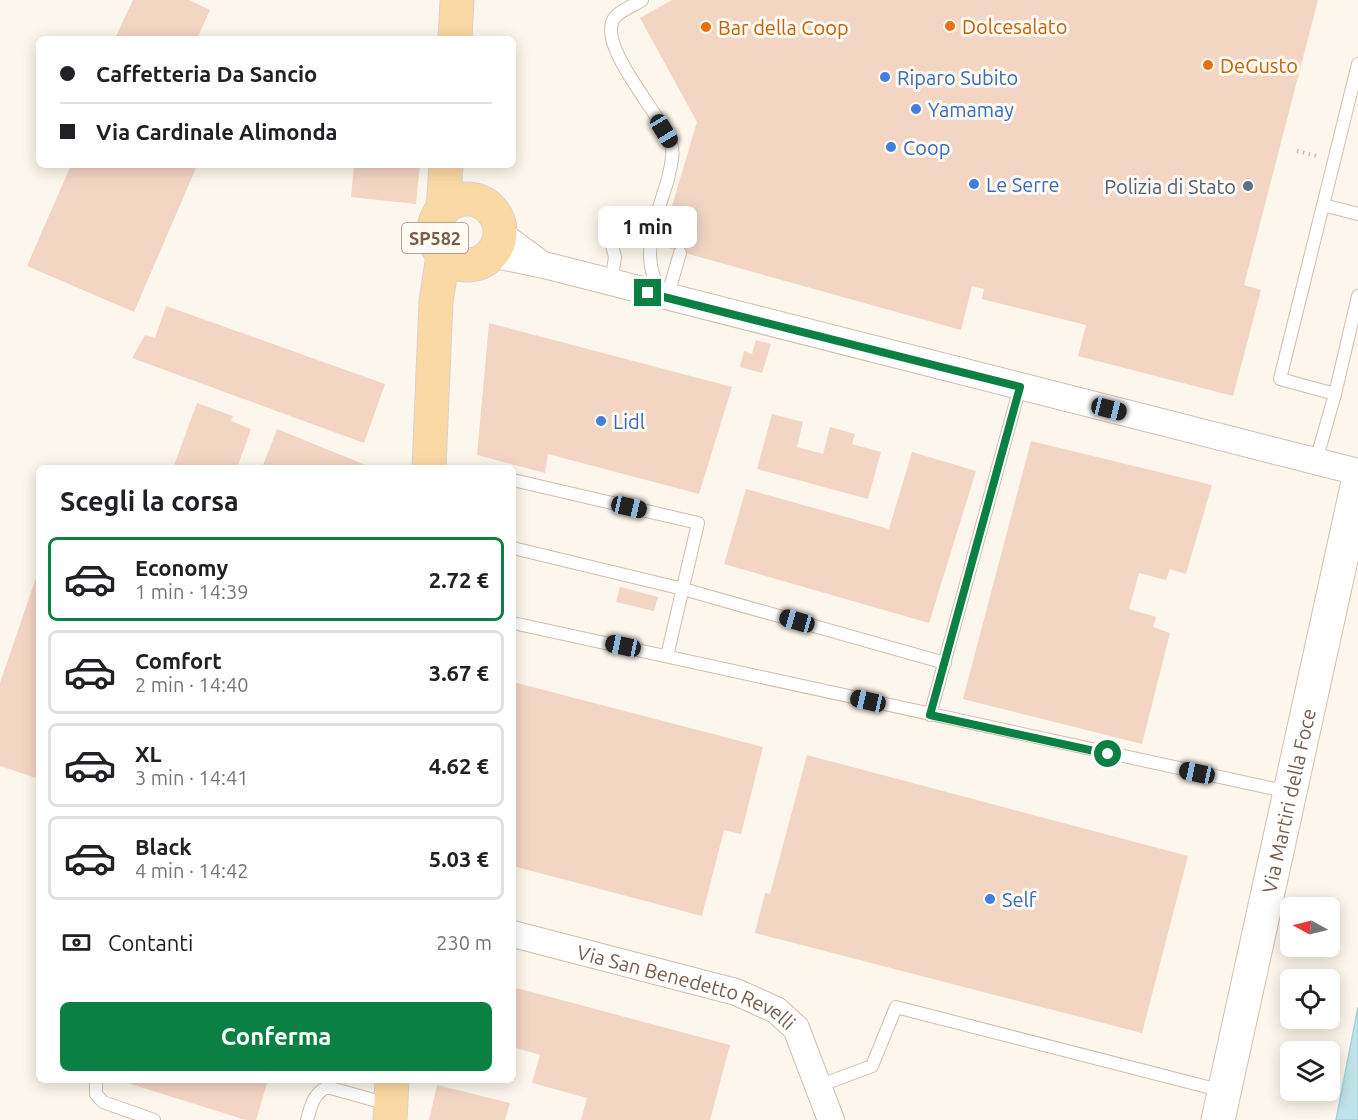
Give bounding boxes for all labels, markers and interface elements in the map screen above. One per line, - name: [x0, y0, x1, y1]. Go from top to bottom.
- place label: Dolcesalato: [962, 15, 1067, 38]
- place label: Bar della Coop: [718, 16, 849, 39]
- marker: Dolcesalato: [943, 19, 957, 33]
- marker: Bar della Coop: [699, 20, 713, 34]
- place label: DeGusto: [1220, 54, 1298, 77]
- marker: DeGusto: [1201, 58, 1215, 72]
- text: Caffetteria Da Sancio: [96, 61, 317, 86]
- place label: Riparo Subito: [897, 66, 1018, 89]
- marker: Riparo Subito: [878, 70, 892, 84]
- place label: Yamamay: [928, 98, 1014, 121]
- marker: Yamamay: [909, 102, 923, 116]
- car: [647, 111, 681, 151]
- text: Via Cardinale Alimonda: [96, 119, 338, 144]
- place label: Coop: [903, 136, 950, 159]
- marker: Coop: [884, 140, 898, 154]
- place label: Le Serre: [986, 173, 1060, 196]
- place label: Polizia di Stato: [1104, 175, 1236, 198]
- marker: Le Serre: [967, 177, 981, 191]
- marker: Polizia di Stato: [1241, 179, 1255, 193]
- callout: 1 min: [598, 206, 698, 248]
- text: 1 min: [622, 215, 673, 238]
- road number: SP582: [402, 223, 468, 253]
- route end: [634, 279, 661, 306]
- car: [1089, 396, 1129, 422]
- place label: Lidl: [613, 410, 645, 433]
- marker: Lidl: [594, 414, 608, 428]
- text: Scegli la corsa: [60, 486, 239, 516]
- car: [609, 494, 649, 520]
- icon: car: [63, 552, 117, 606]
- text: Economy: [135, 555, 228, 580]
- text: 2.72 €: [429, 567, 489, 592]
- text: 1 min · 14:39: [135, 580, 249, 603]
- car: [777, 607, 817, 635]
- car: [604, 633, 642, 659]
- icon: car: [63, 645, 117, 699]
- text: Comfort: [135, 648, 222, 673]
- text: 3.67 €: [429, 660, 489, 685]
- text: 2 min · 14:40: [135, 673, 249, 696]
- car: [848, 688, 888, 714]
- street label: Via Martiri della Foce: [1257, 706, 1320, 895]
- icon: car: [63, 738, 117, 792]
- route start: [1094, 740, 1121, 767]
- text: XL: [135, 741, 162, 766]
- text: 4.62 €: [429, 753, 489, 778]
- car: [1178, 760, 1216, 786]
- text: 3 min · 14:41: [135, 766, 249, 789]
- icon: car: [63, 831, 117, 885]
- text: Black: [135, 834, 192, 859]
- text: 5.03 €: [429, 846, 489, 871]
- text: 4 min · 14:42: [135, 859, 249, 882]
- place label: Self: [1002, 888, 1037, 911]
- marker: Self: [983, 892, 997, 906]
- north arrow: [1280, 897, 1340, 957]
- map controls: [1280, 897, 1340, 1101]
- icon: cash: [60, 926, 93, 959]
- text: Contanti: [108, 930, 193, 955]
- text: 230 m: [436, 931, 492, 954]
- street label: Via San Benedetto Revelli: [575, 940, 801, 1034]
- button: locate: [1280, 969, 1340, 1029]
- button: Conferma: [60, 1002, 492, 1071]
- button: layers: [1280, 1041, 1340, 1101]

